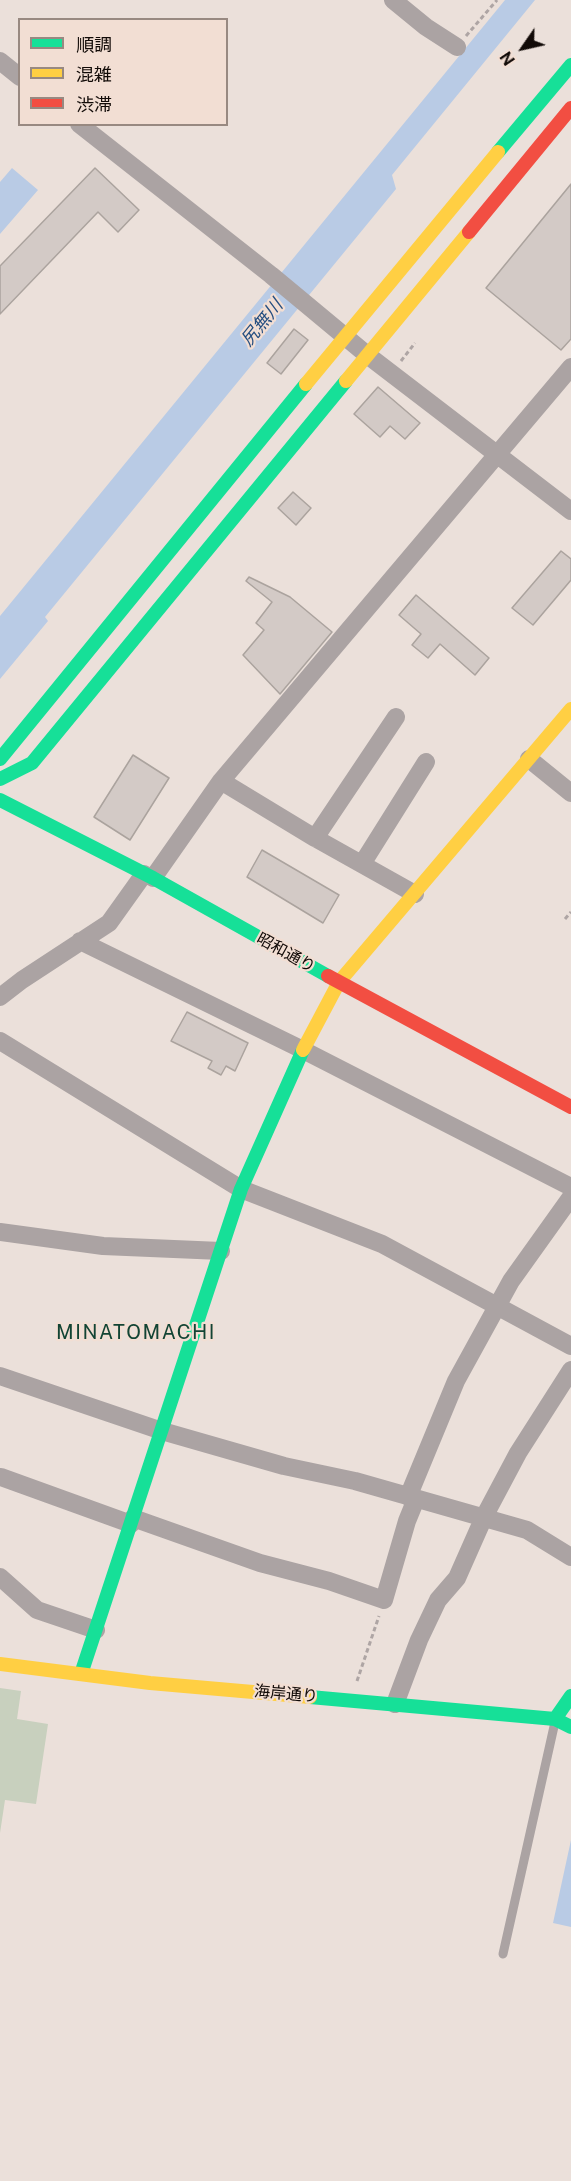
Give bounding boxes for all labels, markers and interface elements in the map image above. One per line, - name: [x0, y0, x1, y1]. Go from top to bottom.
- legend: [18, 18, 228, 126]
- north arrow: [493, 18, 553, 78]
- text: 順調: [76, 34, 112, 55]
- text: N: [496, 48, 519, 69]
- text: 混雑: [76, 64, 112, 85]
- text: 渋滞: [76, 94, 112, 115]
- water label: 尻無川: [237, 295, 287, 351]
- street label: 昭和通り: [253, 929, 319, 977]
- district label: MINATOMACHI: [56, 1321, 216, 1345]
- street label: 海岸通り: [253, 1682, 319, 1706]

